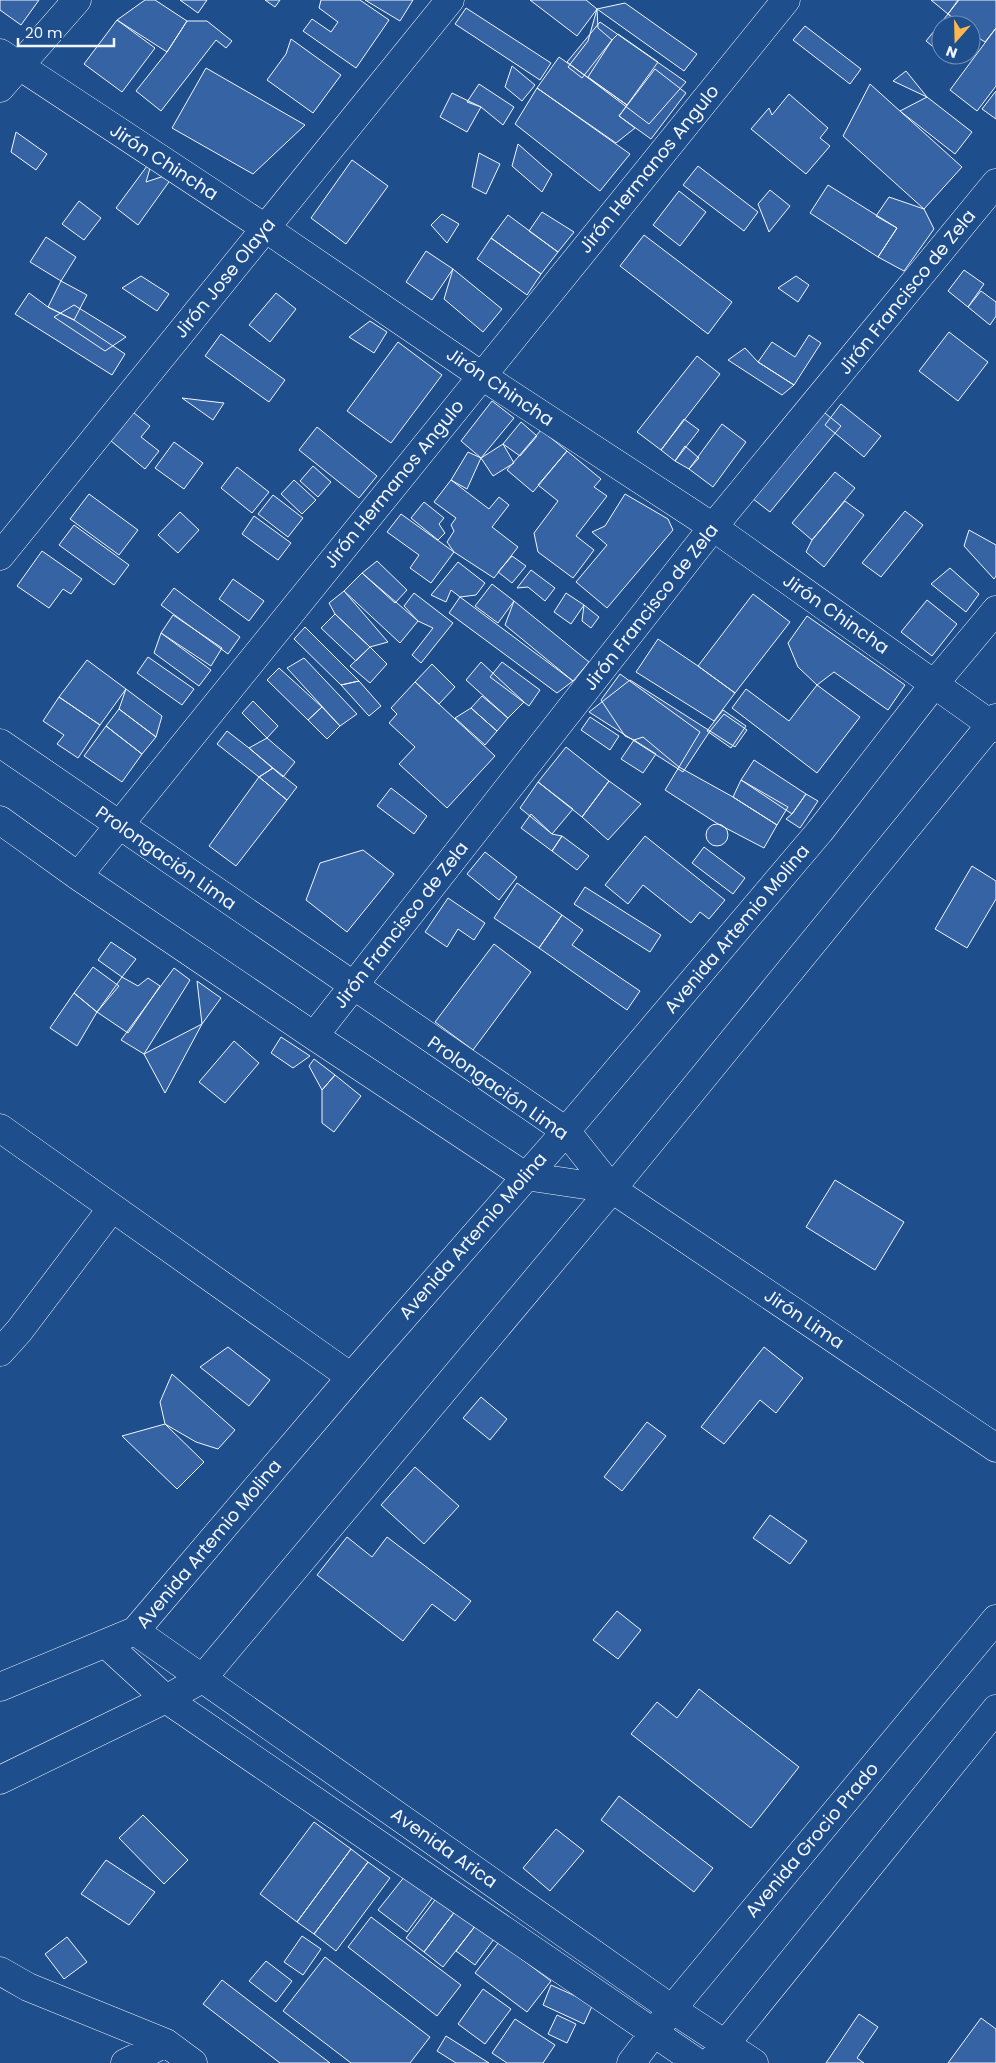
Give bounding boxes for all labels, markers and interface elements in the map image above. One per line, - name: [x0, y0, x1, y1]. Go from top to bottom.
- scale bar: [18, 15, 114, 47]
- north arrow: [931, 15, 981, 65]
- text: 20 m: [25, 22, 63, 43]
- text: N: [943, 41, 960, 63]
- street label: Jirón Hermanos Angulo: [573, 79, 724, 258]
- street label: Jirón Chincha: [105, 117, 223, 206]
- street label: Jirón Francisco de Zela: [832, 204, 981, 379]
- street label: Jirón Jose Olaya: [168, 212, 281, 343]
- street label: Jirón Chincha: [442, 341, 559, 432]
- street label: Jirón Hermanos Angulo: [318, 394, 469, 573]
- street label: Jirón Francisco de Zela: [577, 518, 724, 695]
- street label: Jirón Chincha: [778, 568, 894, 660]
- street label: Prolongación Lima: [91, 800, 242, 916]
- street label: Jirón Francisco de Zela: [327, 836, 474, 1013]
- street label: Avenida Artemio Molina: [658, 839, 815, 1019]
- street label: Prolongación Lima: [423, 1030, 574, 1146]
- street label: Avenida Artemio Molina: [393, 1147, 552, 1325]
- street label: Jirón Lima: [759, 1283, 849, 1355]
- street label: Avenida Artemio Molina: [130, 1454, 287, 1634]
- street label: Avenida Grocio Prado: [739, 1757, 884, 1923]
- street label: Avenida Arica: [386, 1802, 503, 1894]

